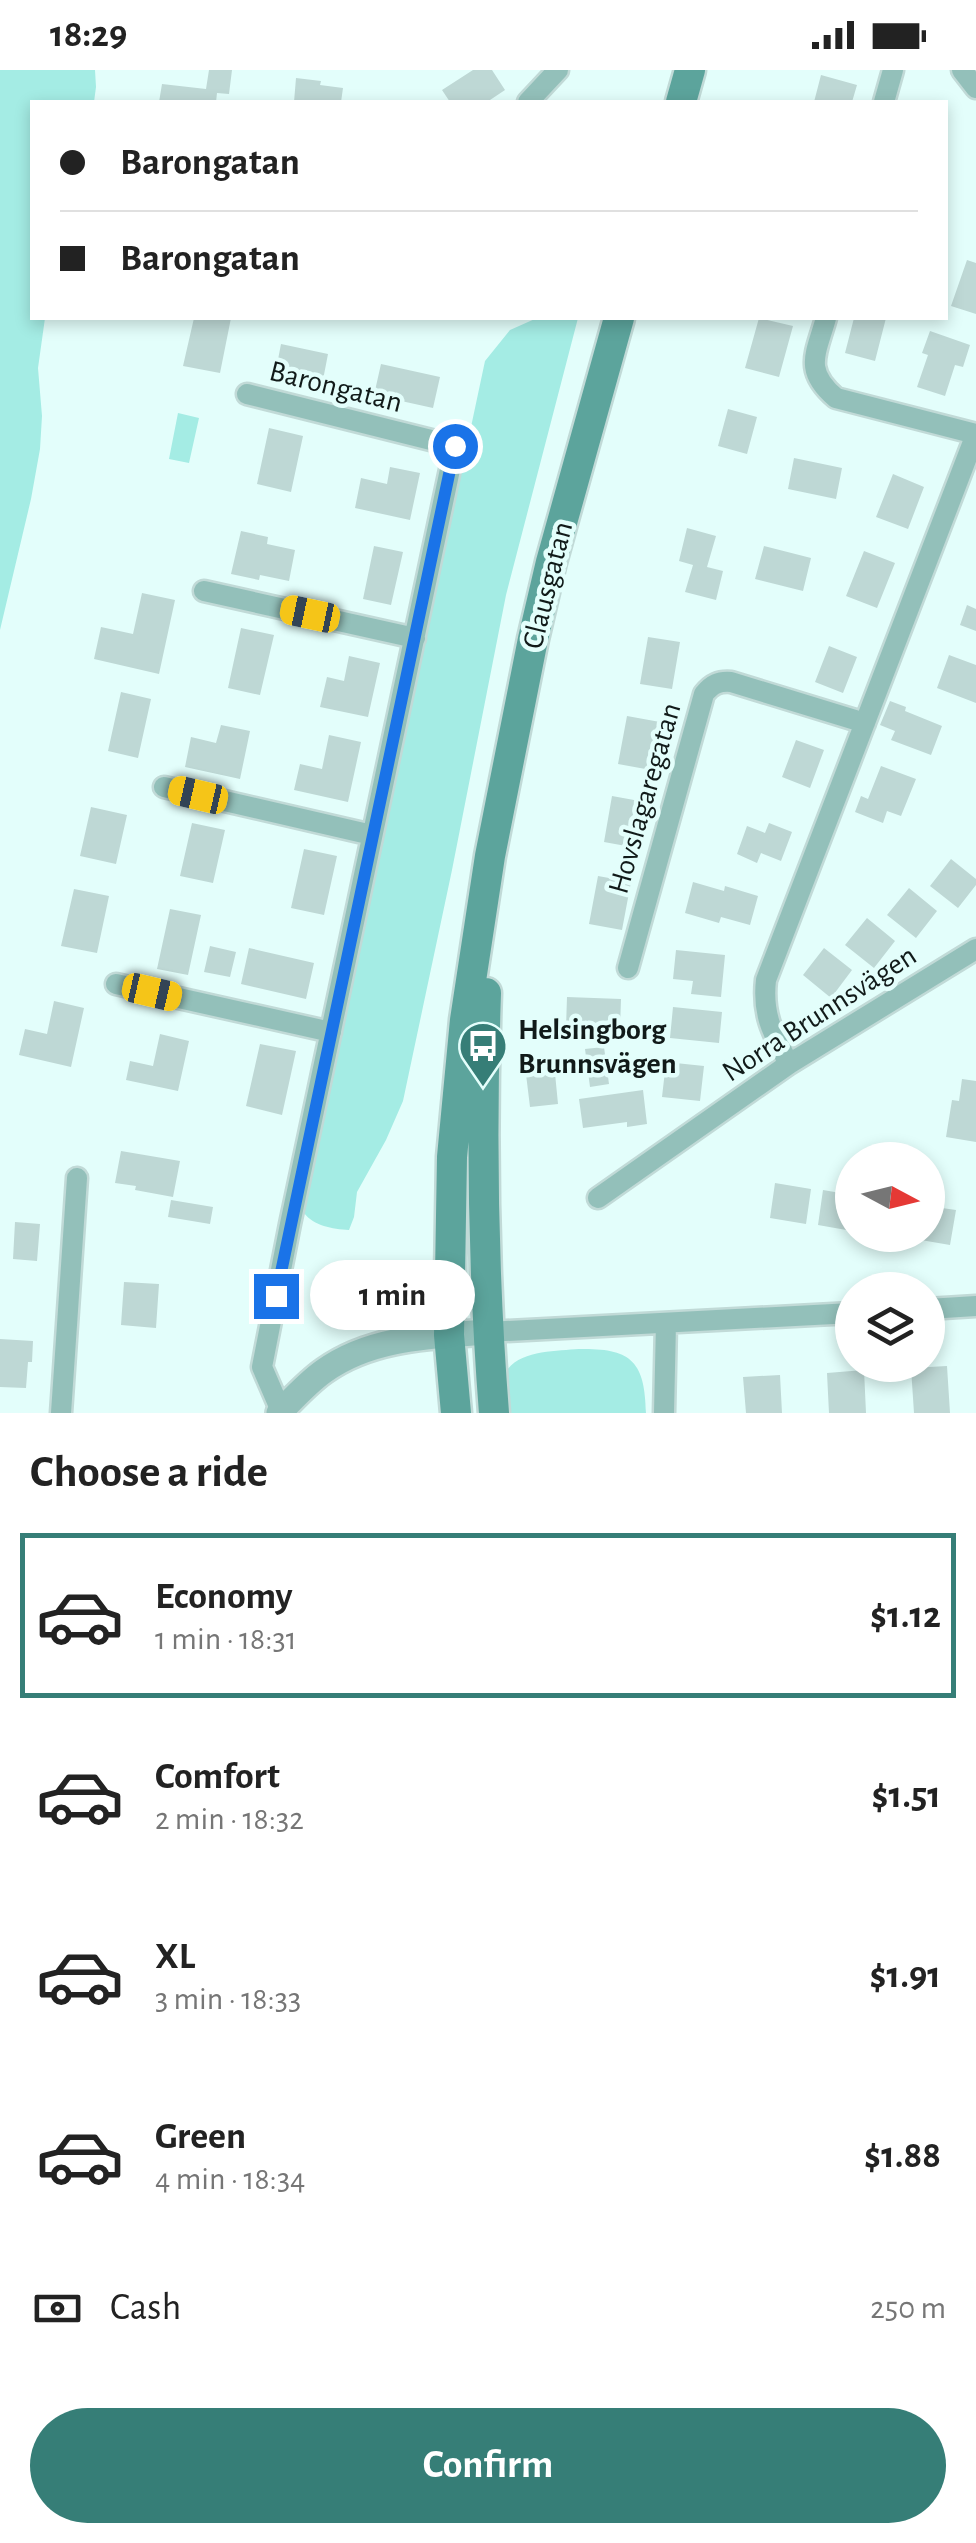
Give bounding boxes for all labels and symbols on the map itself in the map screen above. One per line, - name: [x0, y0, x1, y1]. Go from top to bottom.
- street label: Barongatan: [266, 356, 405, 418]
- route start: [433, 424, 478, 469]
- street label: Clausgatan: [518, 519, 578, 652]
- car: [278, 593, 342, 635]
- street label: Hovslagaregatan: [603, 699, 687, 897]
- car: [165, 774, 231, 816]
- street label: Norra Brunnsvägen: [717, 940, 922, 1088]
- car: [119, 971, 185, 1013]
- place label: Helsingborg Brunnsvägen: [518, 1015, 677, 1079]
- bus stop icon: Helsingborg Brunnsvägen: [457, 1020, 509, 1088]
- north arrow: [835, 1142, 945, 1252]
- callout: 1 min: [311, 1261, 476, 1331]
- route end: [254, 1274, 299, 1319]

